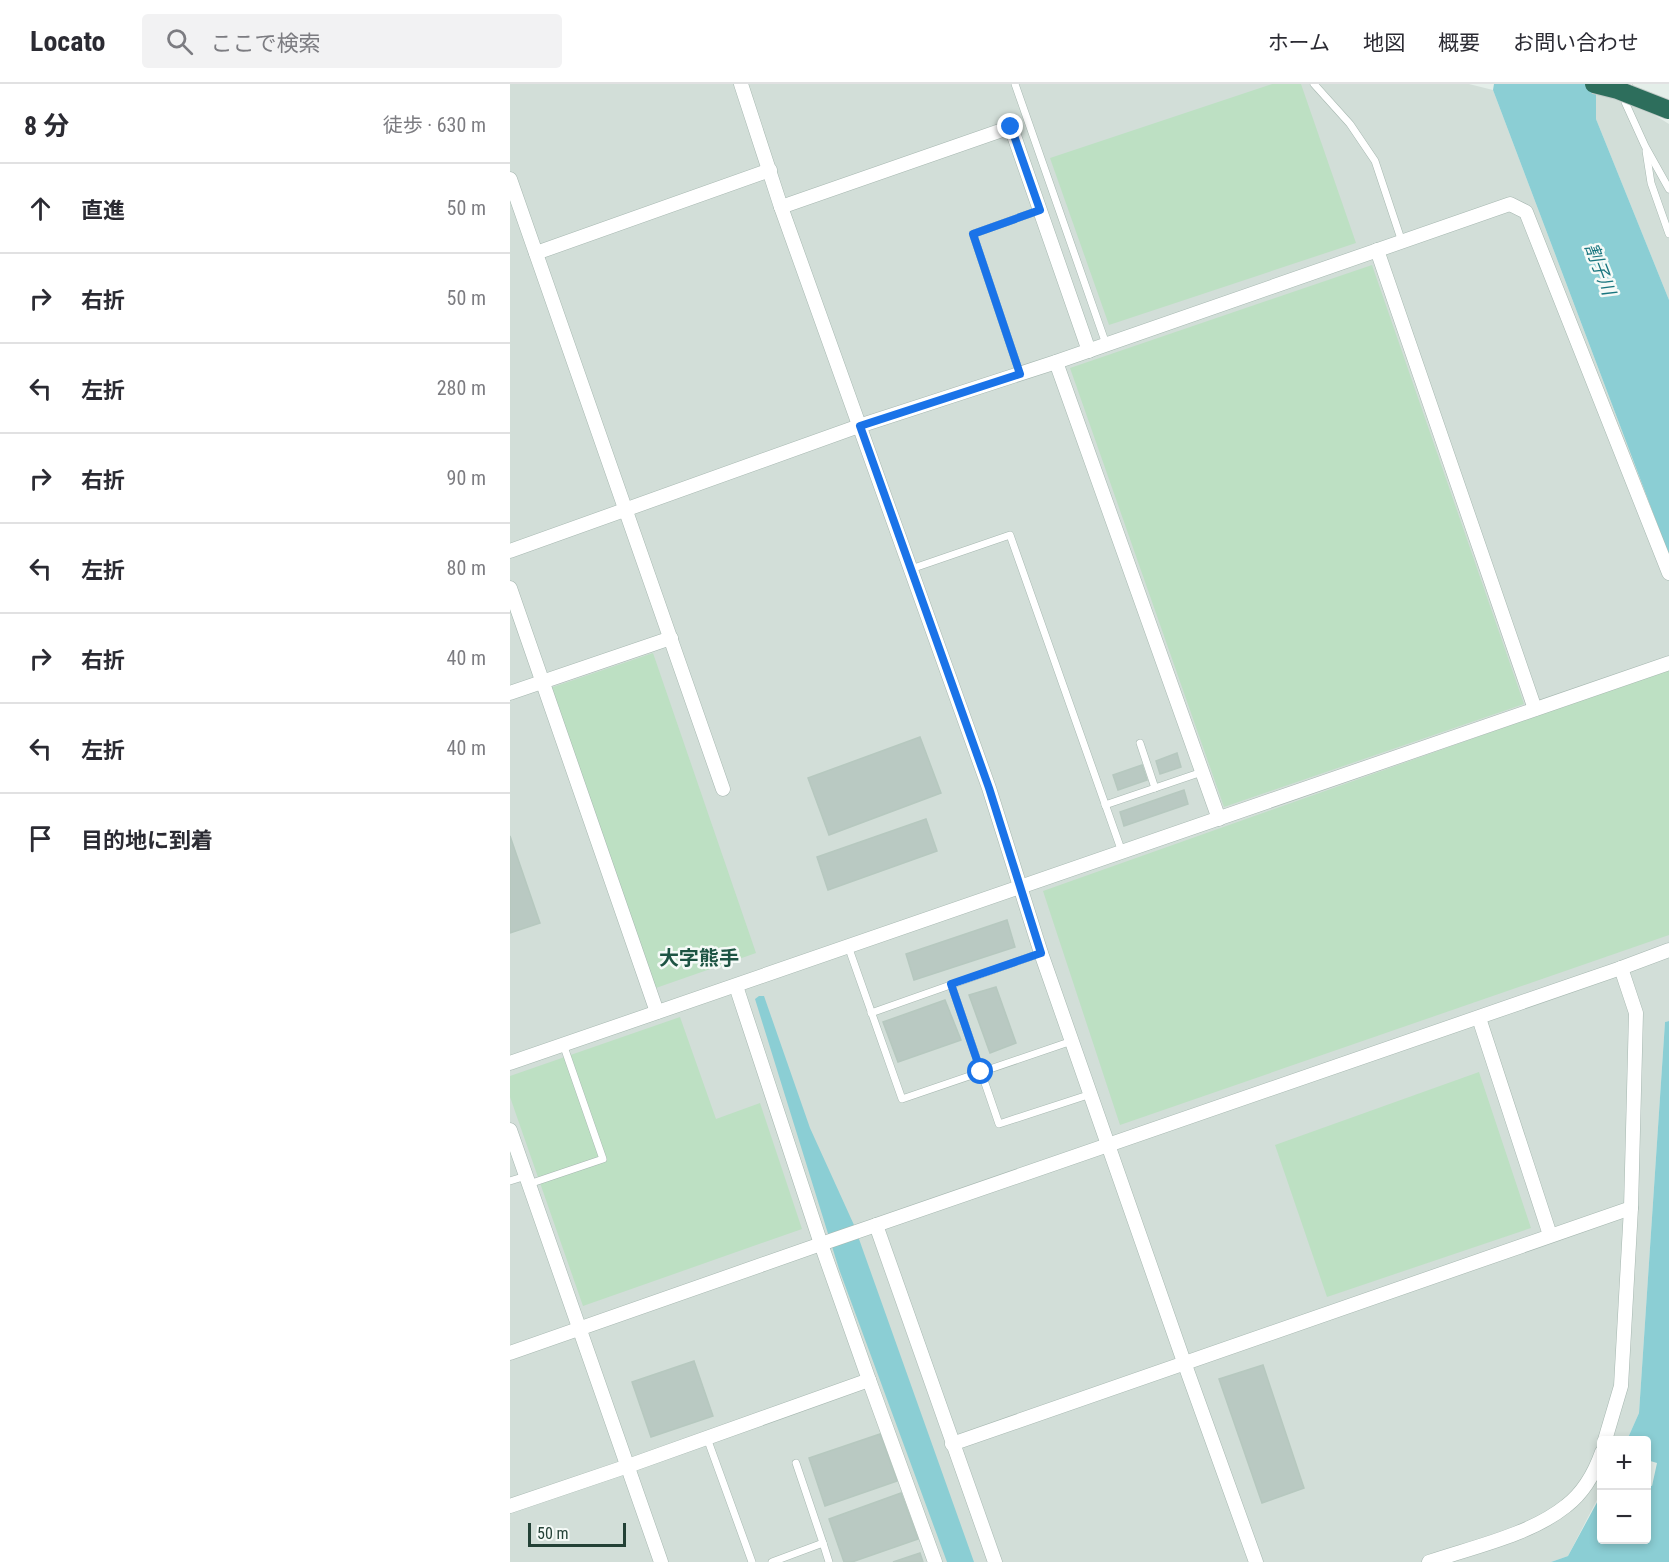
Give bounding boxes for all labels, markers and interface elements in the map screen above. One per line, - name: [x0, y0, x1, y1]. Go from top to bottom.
- search box: [142, 14, 562, 68]
- text: Locato: [30, 25, 106, 58]
- icon: search: [163, 25, 196, 58]
- text: ここで検索: [211, 31, 321, 56]
- text: ホーム: [1268, 31, 1330, 55]
- text: 地図: [1363, 31, 1405, 55]
- text: 概要: [1438, 31, 1480, 55]
- text: お問い合わせ: [1513, 31, 1639, 55]
- text: 8 分: [24, 111, 69, 141]
- text: 徒歩 · 630 m: [383, 113, 486, 137]
- route end: [997, 113, 1023, 139]
- icon: ahead: [24, 192, 57, 225]
- text: 50 m: [447, 196, 486, 220]
- text: 直進: [81, 198, 125, 223]
- water label: 割子川: [1581, 240, 1621, 300]
- icon: right: [24, 282, 57, 315]
- text: 50 m: [447, 286, 486, 310]
- text: 右折: [81, 288, 125, 313]
- icon: left: [24, 372, 57, 405]
- text: 280 m: [437, 376, 486, 400]
- text: 左折: [81, 378, 125, 403]
- icon: right: [24, 462, 57, 495]
- text: 90 m: [447, 466, 486, 490]
- text: 右折: [81, 468, 125, 493]
- icon: left: [24, 552, 57, 585]
- text: 80 m: [447, 556, 486, 580]
- text: 左折: [81, 558, 125, 583]
- icon: right: [24, 642, 57, 675]
- text: 40 m: [447, 646, 486, 670]
- text: 右折: [81, 648, 125, 673]
- icon: left: [24, 732, 57, 765]
- text: 40 m: [447, 736, 486, 760]
- text: 左折: [81, 738, 125, 763]
- icon: arrive: [24, 822, 57, 855]
- text: 目的地に到着: [81, 828, 213, 853]
- district label: 大字熊手: [659, 946, 739, 970]
- route start: [967, 1058, 993, 1084]
- map controls: [1597, 1436, 1651, 1544]
- button: +: [1597, 1436, 1651, 1490]
- button: −: [1597, 1490, 1651, 1544]
- scale bar: [528, 1520, 626, 1548]
- text: 50 m: [537, 1524, 569, 1543]

